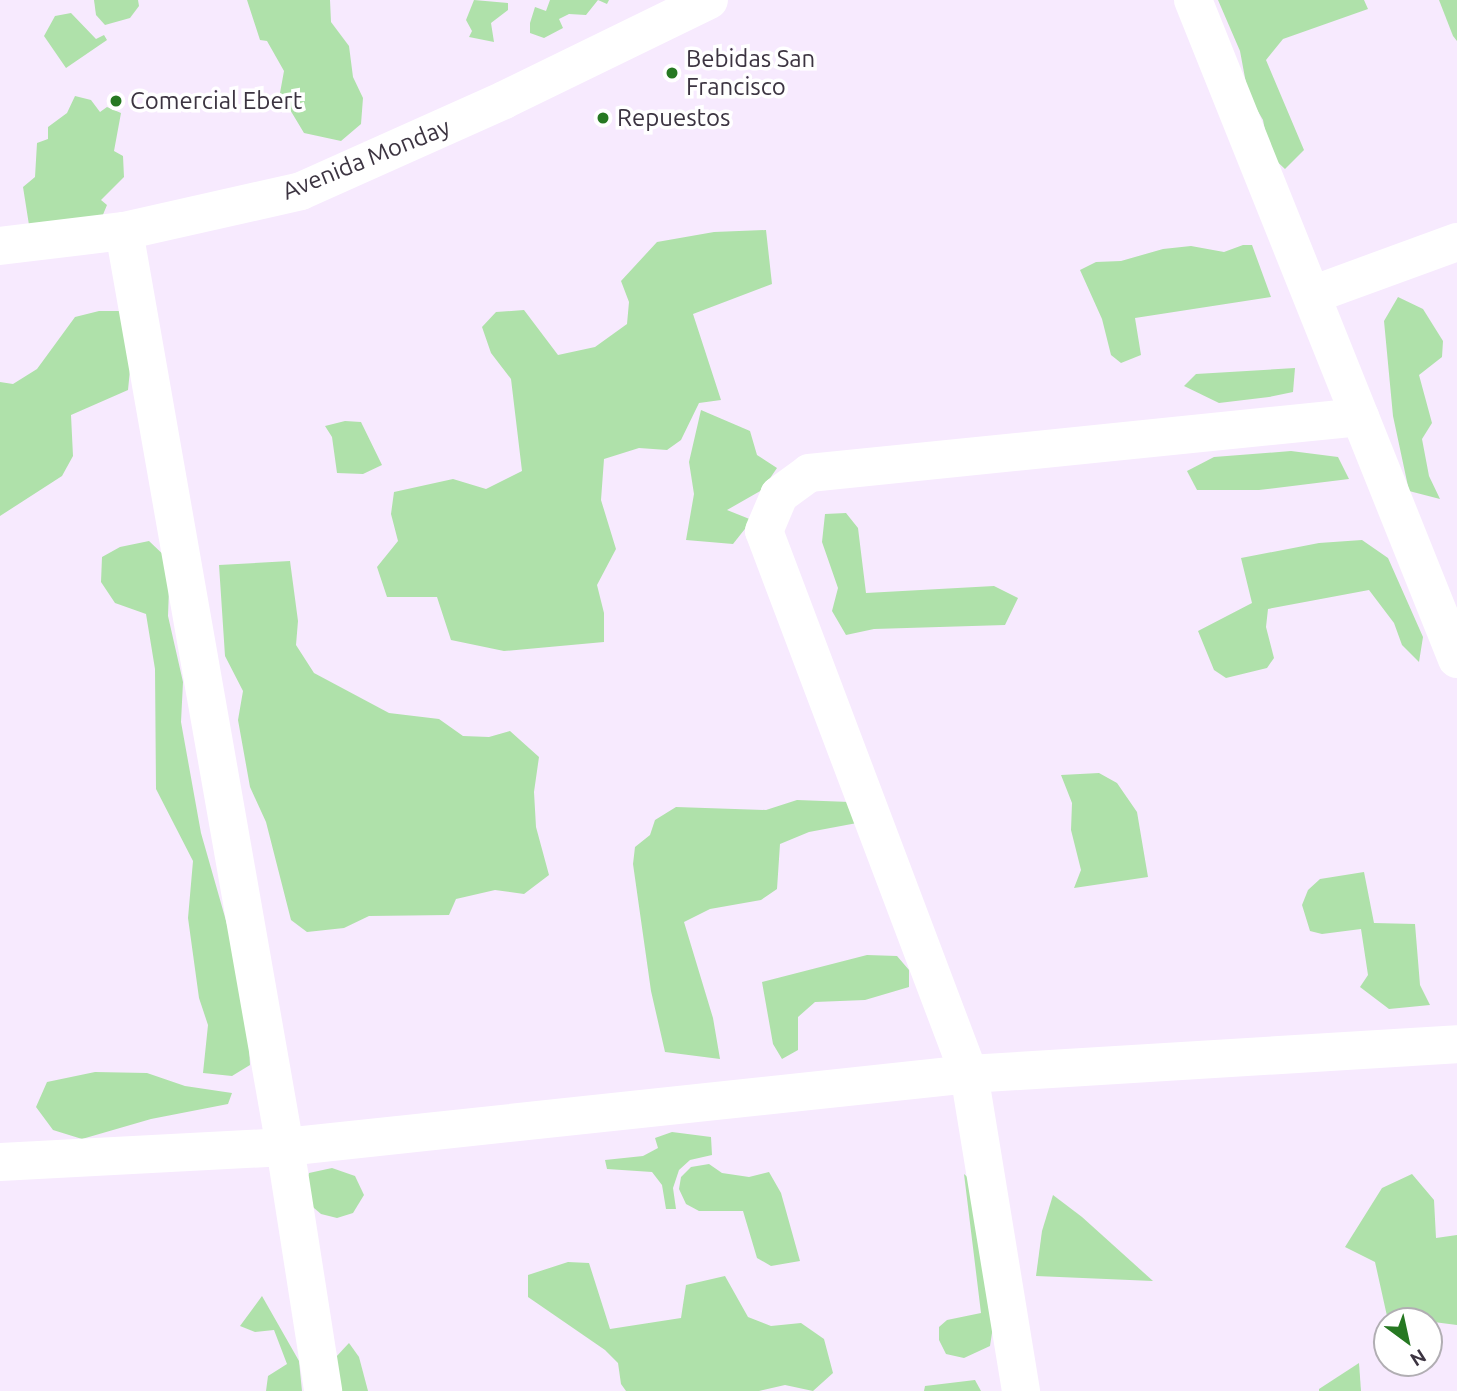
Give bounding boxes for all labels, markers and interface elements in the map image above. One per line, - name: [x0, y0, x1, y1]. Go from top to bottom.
- place label: Bebidas San Francisco: [686, 45, 815, 101]
- marker: Bebidas San Francisco: [664, 65, 680, 81]
- place label: Comercial Ebert: [130, 87, 302, 115]
- marker: Comercial Ebert: [108, 93, 124, 109]
- place label: Repuestos: [617, 104, 730, 132]
- marker: Repuestos: [595, 110, 611, 126]
- street label: Avenida Monday: [278, 112, 454, 206]
- north arrow: [1373, 1307, 1443, 1377]
- text: N: [1406, 1345, 1430, 1371]

